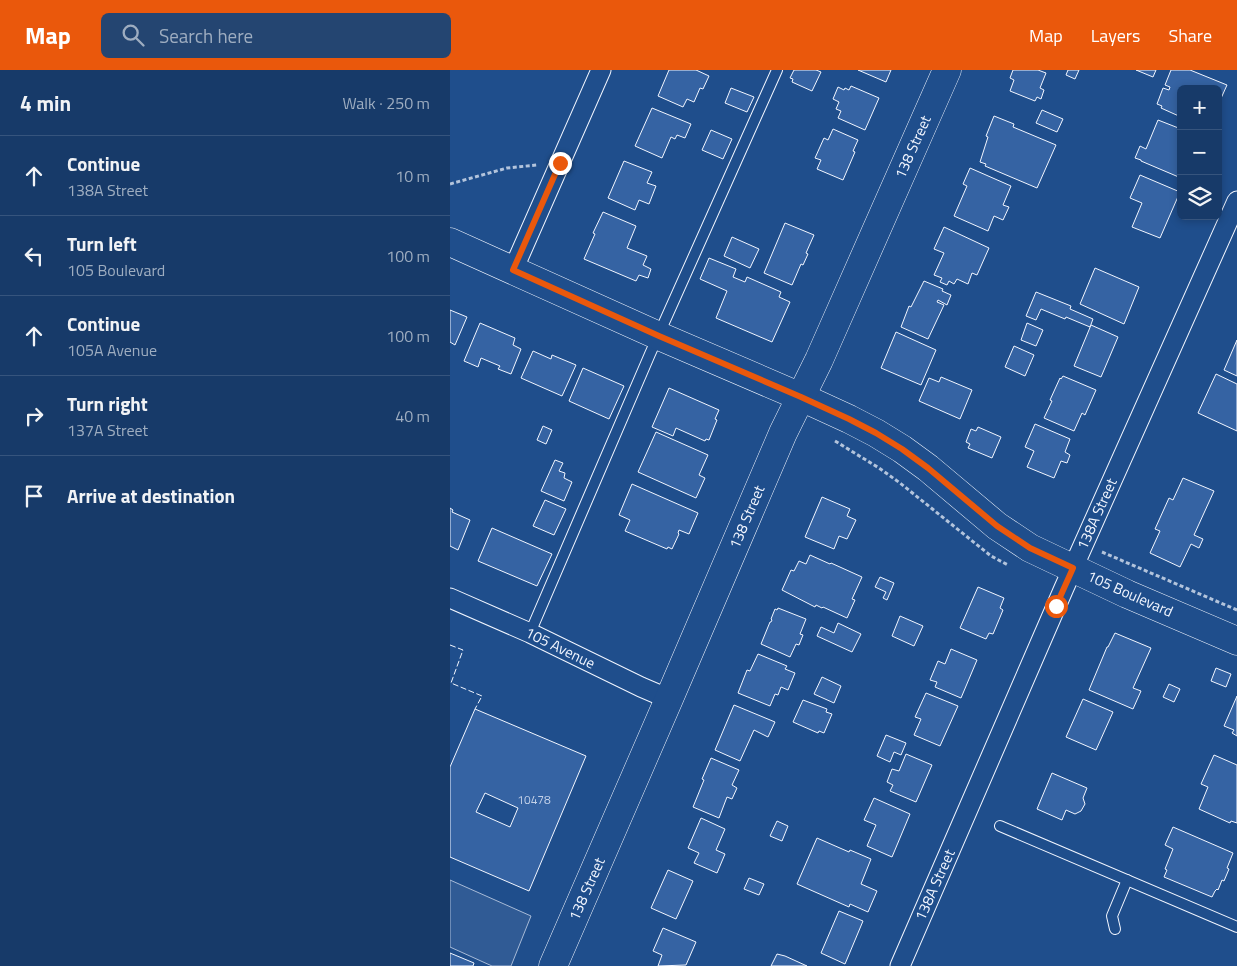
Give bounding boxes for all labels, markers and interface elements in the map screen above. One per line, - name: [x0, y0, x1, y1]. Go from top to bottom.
- search box: [101, 13, 451, 58]
- text: Map: [25, 17, 71, 53]
- icon: search: [119, 21, 147, 49]
- text: Search here: [159, 21, 253, 50]
- text: Map: [1029, 22, 1063, 49]
- text: Layers: [1091, 22, 1140, 49]
- text: Share: [1168, 22, 1212, 49]
- map controls: [1177, 85, 1222, 220]
- button: +: [1177, 85, 1222, 130]
- text: 4 min: [20, 87, 71, 119]
- text: Walk · 250 m: [342, 91, 430, 115]
- street label: 138 Street: [888, 111, 937, 182]
- button: −: [1177, 130, 1222, 175]
- text: Continue: [67, 149, 140, 178]
- route end: [549, 152, 572, 175]
- icon: ahead: [20, 162, 48, 190]
- text: 10 m: [395, 164, 430, 188]
- button: layers: [1177, 175, 1222, 220]
- text: 138A Street: [67, 178, 148, 202]
- text: Turn left: [67, 229, 137, 258]
- icon: left: [20, 242, 48, 270]
- text: 100 m: [386, 244, 430, 268]
- text: 105 Boulevard: [67, 258, 165, 282]
- text: Continue: [67, 309, 140, 338]
- icon: ahead: [20, 322, 48, 350]
- text: 100 m: [386, 324, 430, 348]
- text: 105A Avenue: [67, 338, 157, 362]
- text: Turn right: [67, 389, 148, 418]
- icon: right: [20, 402, 48, 430]
- text: 40 m: [395, 404, 430, 428]
- text: 137A Street: [67, 418, 148, 442]
- street label: 138A Street: [1071, 474, 1123, 553]
- text: Arrive at destination: [67, 481, 235, 510]
- street label: 138 Street: [723, 481, 771, 552]
- icon: arrive: [20, 482, 48, 510]
- street label: 105 Boulevard: [1083, 564, 1177, 623]
- route start: [1045, 595, 1068, 618]
- street label: 105 Avenue: [521, 621, 599, 674]
- house number: 10478: [517, 790, 551, 809]
- street label: 138A Street: [909, 845, 961, 924]
- street label: 138 Street: [562, 853, 611, 924]

